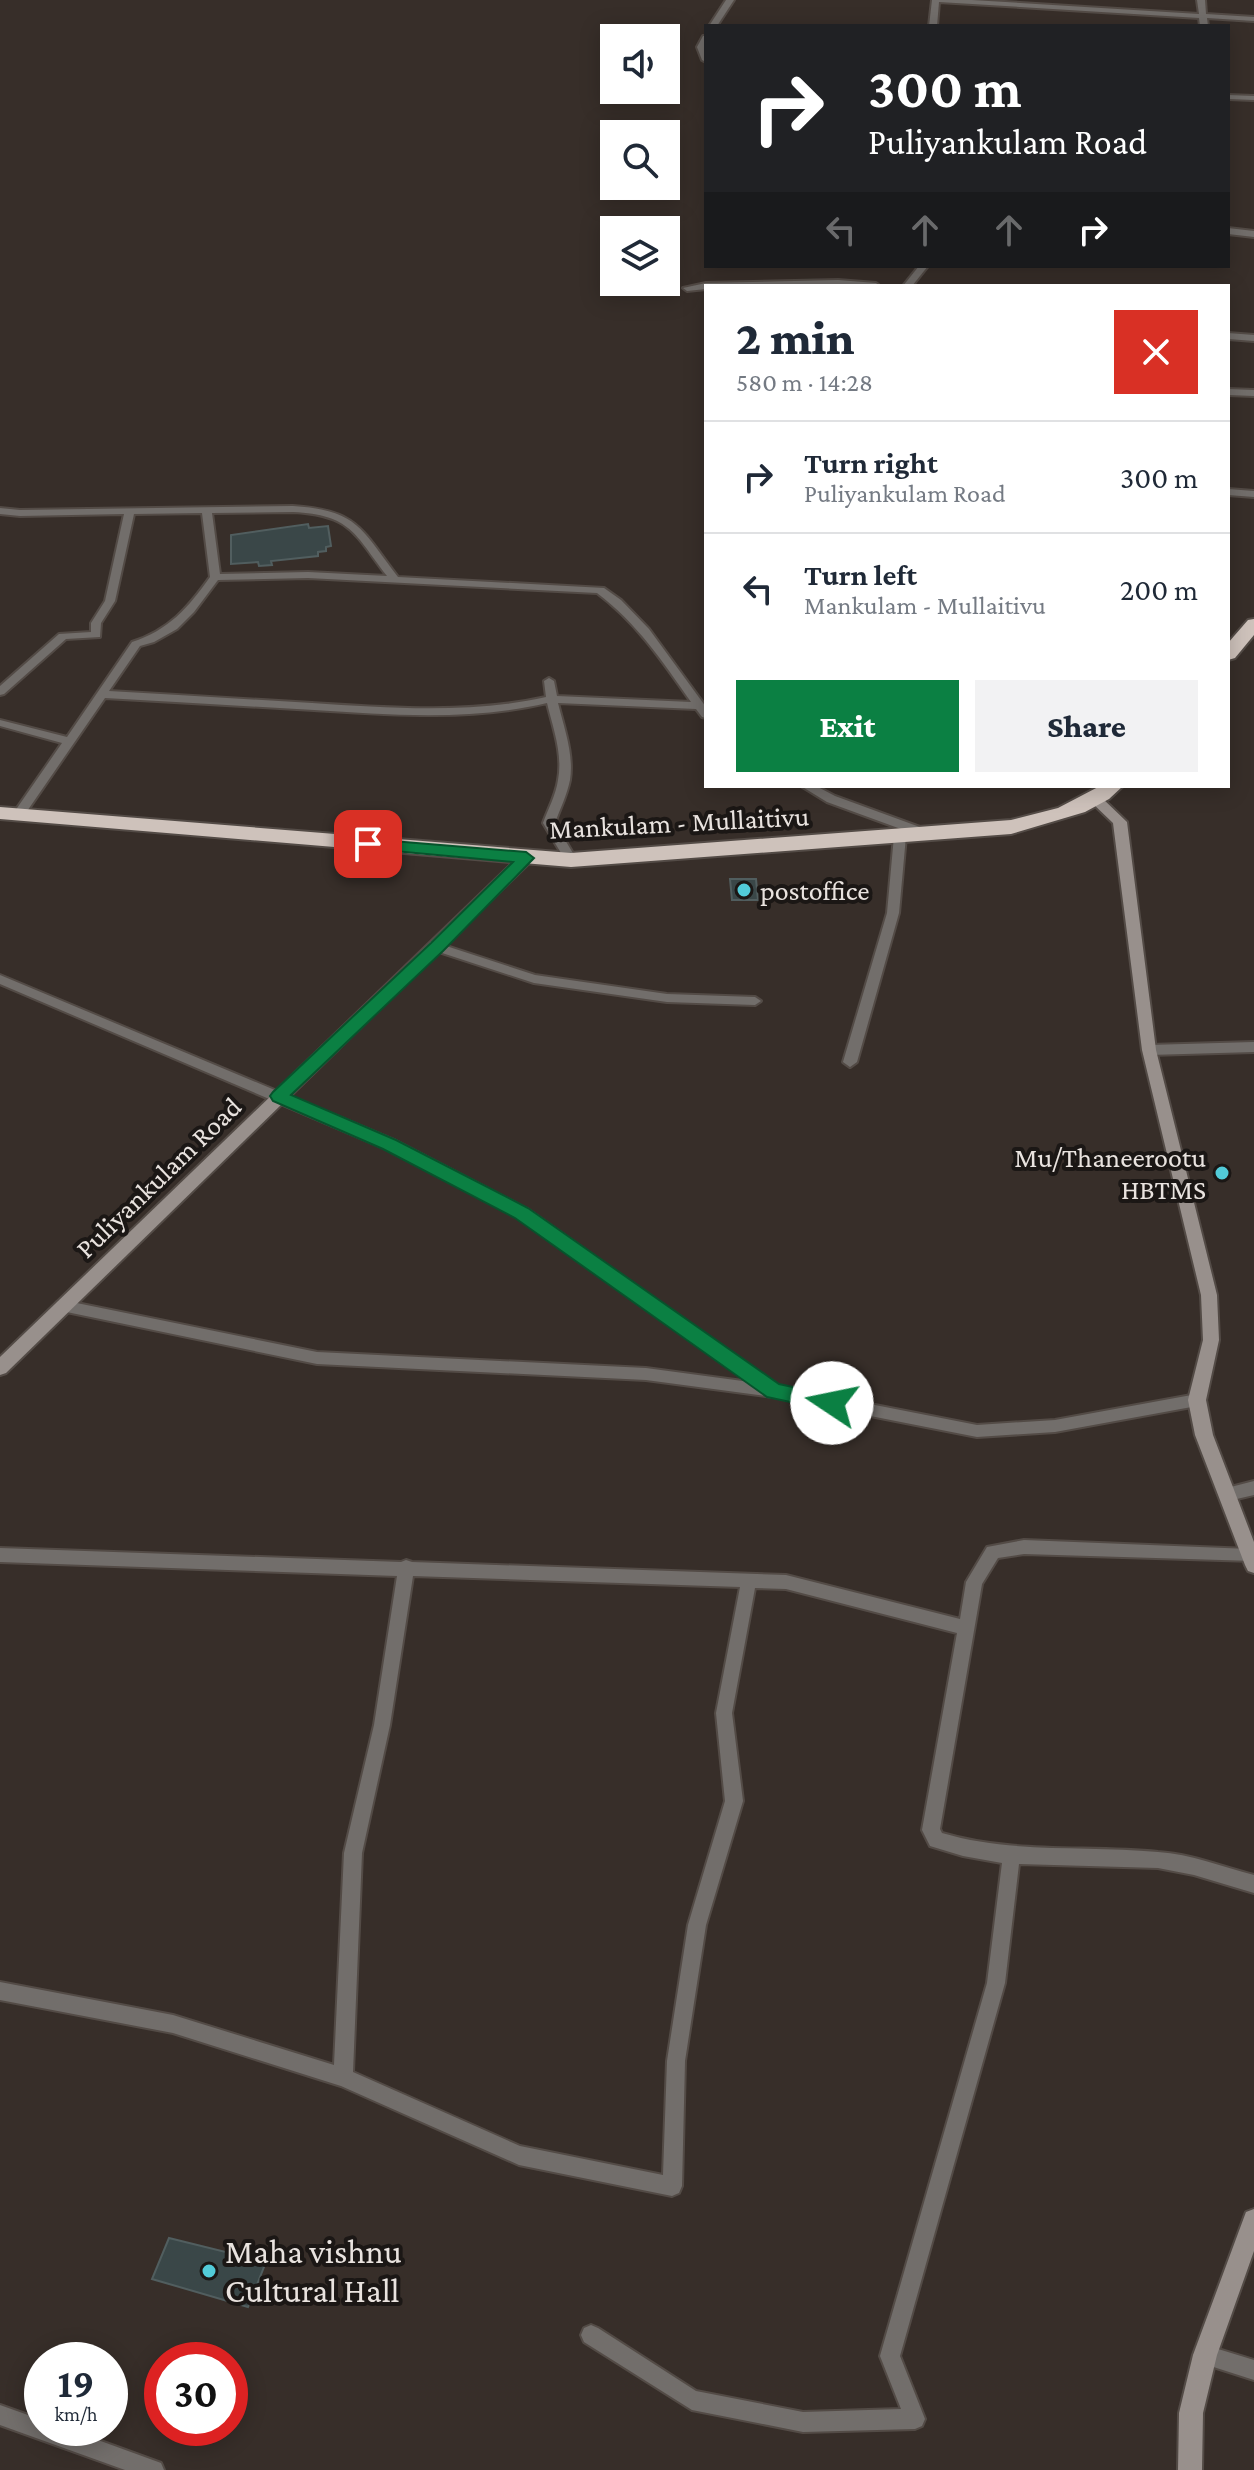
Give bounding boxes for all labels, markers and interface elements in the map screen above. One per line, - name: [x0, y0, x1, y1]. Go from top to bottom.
- map controls: [600, 24, 680, 296]
- button: sound: [600, 24, 680, 104]
- icon: right: [736, 56, 840, 160]
- text: 300 m: [868, 57, 1022, 119]
- button: search: [600, 120, 680, 200]
- text: Puliyankulam Road: [868, 122, 1147, 162]
- icon: left: [819, 208, 863, 252]
- icon: ahead: [903, 208, 947, 252]
- icon: ahead: [987, 208, 1031, 252]
- icon: right: [1071, 208, 1115, 252]
- button: layers: [600, 216, 680, 296]
- button: close: [1114, 310, 1198, 394]
- text: 2 min: [736, 311, 855, 364]
- text: 580 m · 14:28: [736, 368, 873, 397]
- text: Turn right: [804, 446, 938, 479]
- icon: right: [736, 455, 780, 499]
- text: 300 m: [1120, 461, 1198, 494]
- text: Puliyankulam Road: [804, 479, 1006, 508]
- text: Turn left: [804, 558, 917, 591]
- icon: left: [736, 567, 780, 611]
- text: 200 m: [1120, 573, 1198, 606]
- text: Mankulam - Mullaitivu: [804, 591, 1046, 620]
- button: Exit: [736, 680, 959, 772]
- button: Share: [975, 680, 1198, 772]
- street label: Mankulam - Mullaitivu: [548, 800, 810, 845]
- pin: [334, 810, 402, 878]
- icon: arrive: [346, 822, 390, 866]
- place label: postoffice: [760, 875, 870, 906]
- marker: postoffice: [735, 881, 753, 899]
- street label: Puliyankulam Road: [69, 1091, 247, 1264]
- place label: Mu/Thaneerootu HBTMS: [1014, 1142, 1206, 1205]
- marker: Mu/Thaneerootu HBTMS: [1213, 1164, 1231, 1182]
- position arrow: [790, 1361, 874, 1445]
- place label: Maha vishnu Cultural Hall: [225, 2233, 402, 2309]
- marker: Maha vishnu Cultural Hall: [200, 2262, 218, 2280]
- speed limit sign: 30: [144, 2342, 248, 2446]
- text: 19: [58, 2361, 94, 2406]
- text: km/h: [54, 2403, 98, 2425]

